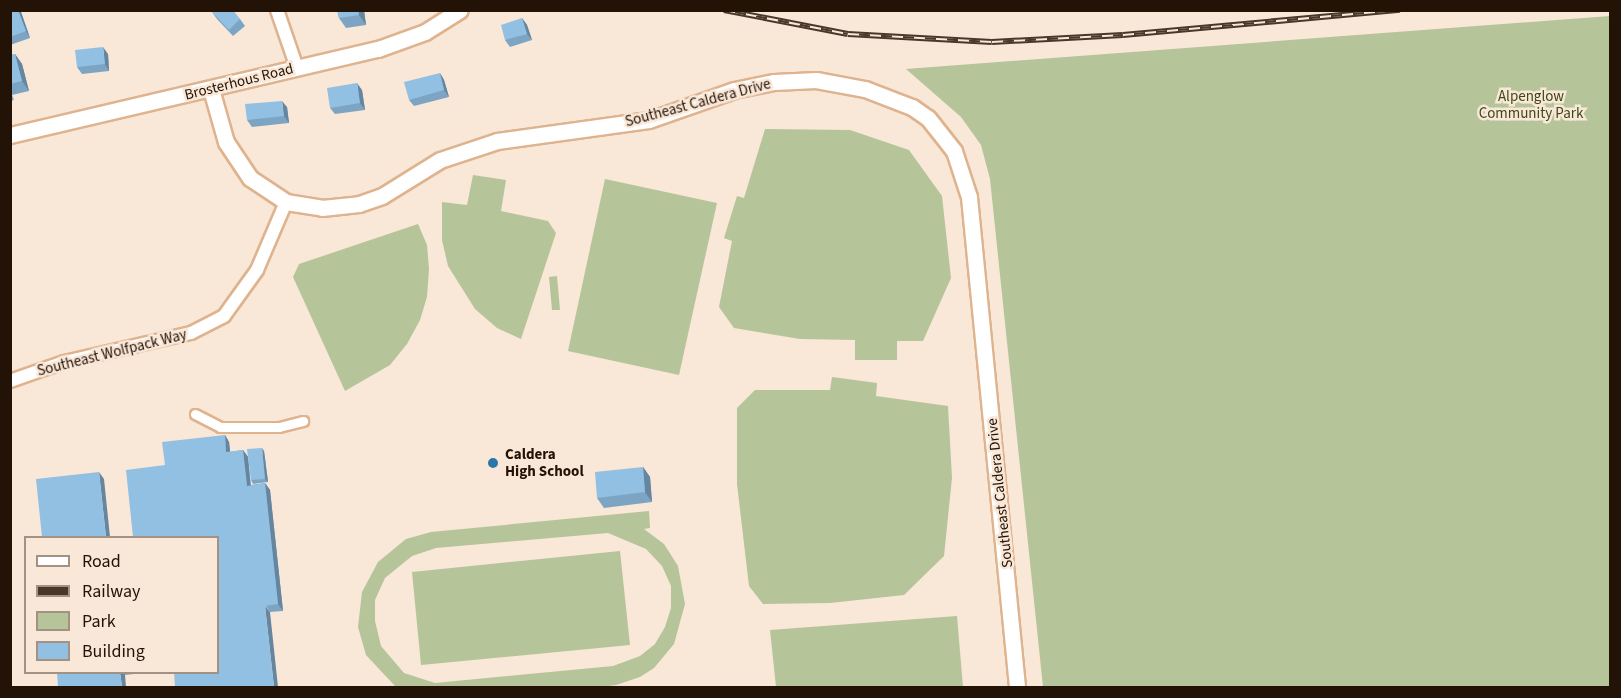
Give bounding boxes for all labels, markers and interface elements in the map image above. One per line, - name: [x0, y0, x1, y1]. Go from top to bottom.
- street label: Brosterhous Road: [183, 60, 295, 104]
- street label: Southeast Caldera Drive: [623, 75, 773, 131]
- park label: Alpenglow Community Park: [1479, 87, 1583, 122]
- street label: Southeast Wolfpack Way: [35, 326, 189, 380]
- street label: Southeast Caldera Drive: [983, 417, 1017, 569]
- place label: Caldera High School: [505, 445, 584, 480]
- marker: Caldera High School: [486, 456, 500, 470]
- legend: [24, 536, 219, 674]
- text: Road: [82, 549, 121, 574]
- text: Railway: [82, 579, 141, 604]
- text: Park: [82, 609, 116, 634]
- text: Building: [82, 639, 145, 664]

